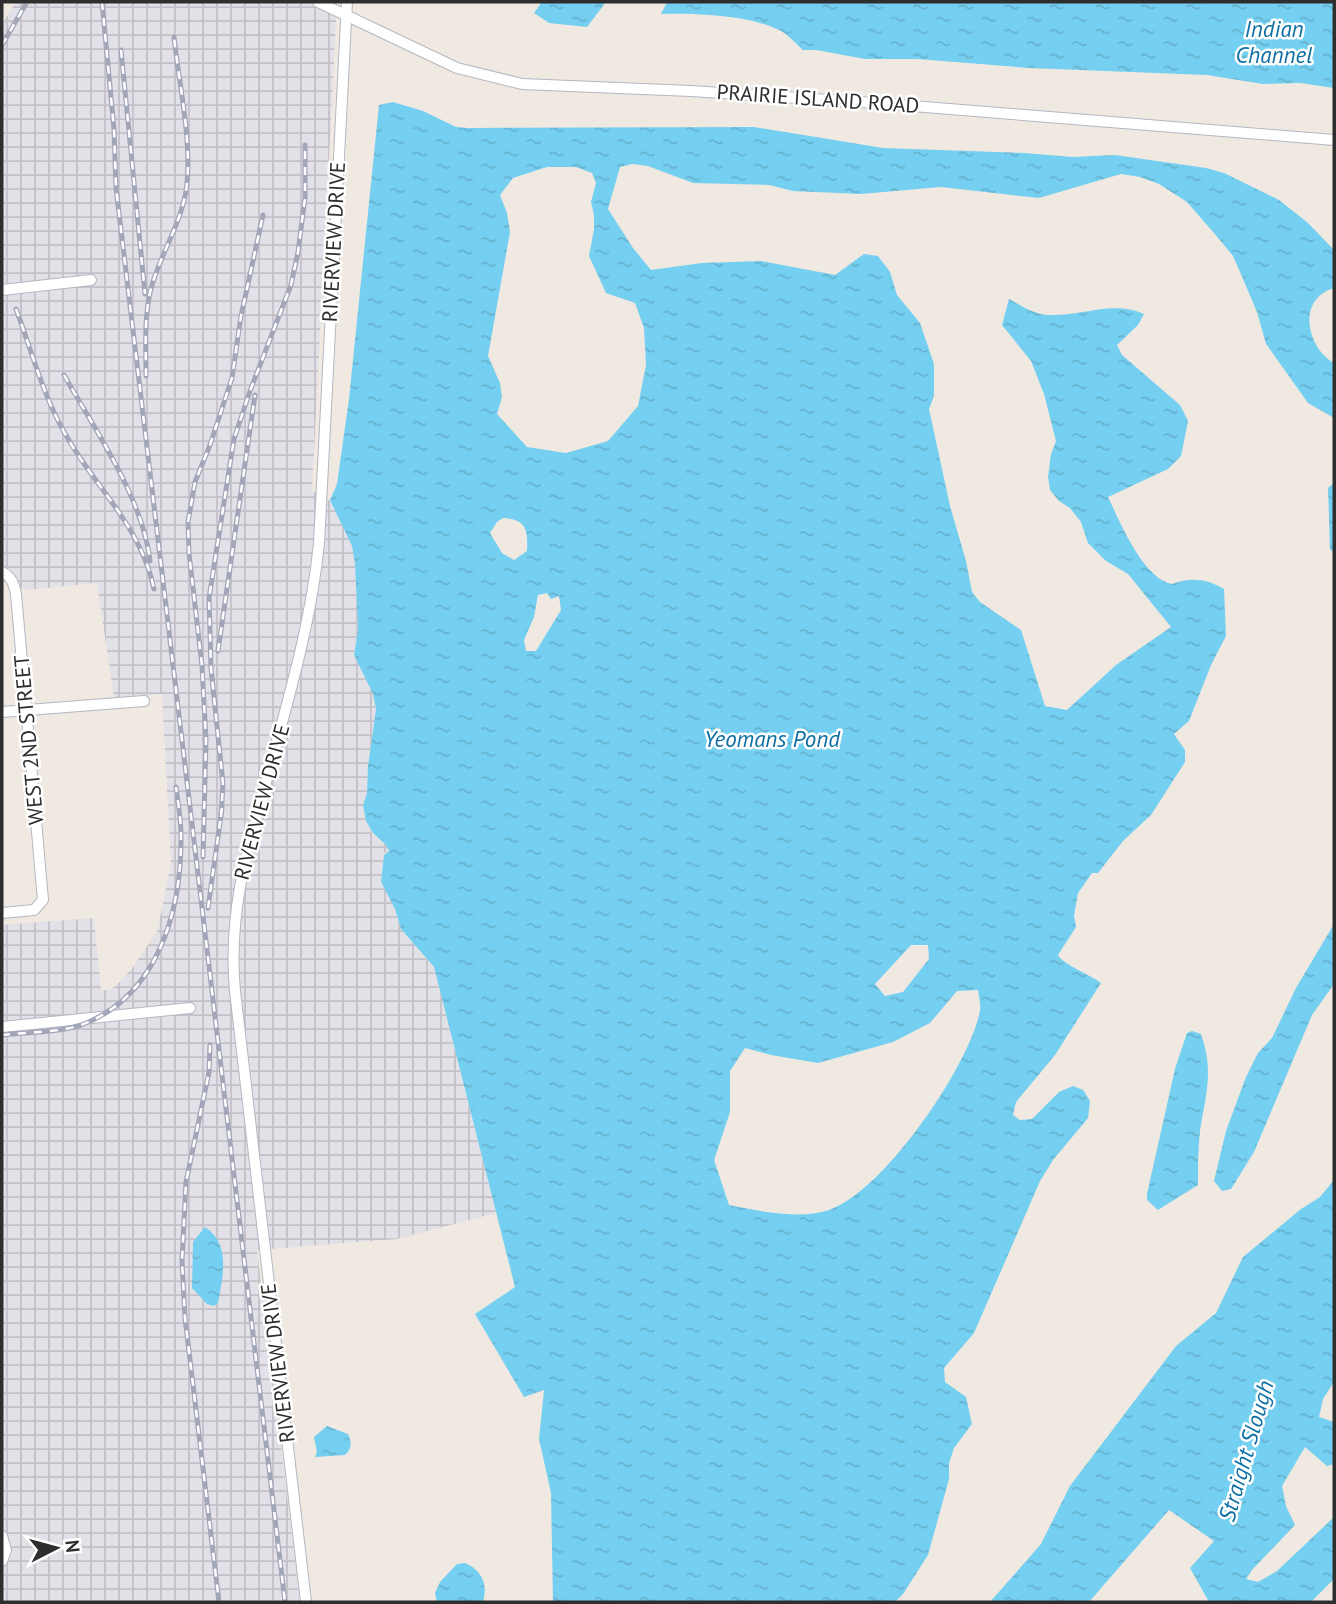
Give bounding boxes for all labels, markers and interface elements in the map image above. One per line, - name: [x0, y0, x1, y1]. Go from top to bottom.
- water label: Indian Channel: [1236, 14, 1312, 69]
- street label: PRAIRIE ISLAND ROAD: [716, 78, 920, 119]
- street label: RIVERVIEW DRIVE: [316, 161, 351, 323]
- street label: WEST 2ND STREET: [8, 654, 49, 826]
- street label: RIVERVIEW DRIVE: [228, 721, 295, 883]
- water label: Yeomans Pond: [704, 724, 841, 753]
- street label: RIVERVIEW DRIVE: [254, 1282, 301, 1444]
- water label: Straight Slough: [1212, 1377, 1280, 1525]
- north arrow: [21, 1513, 91, 1583]
- text: N: [60, 1539, 85, 1554]

